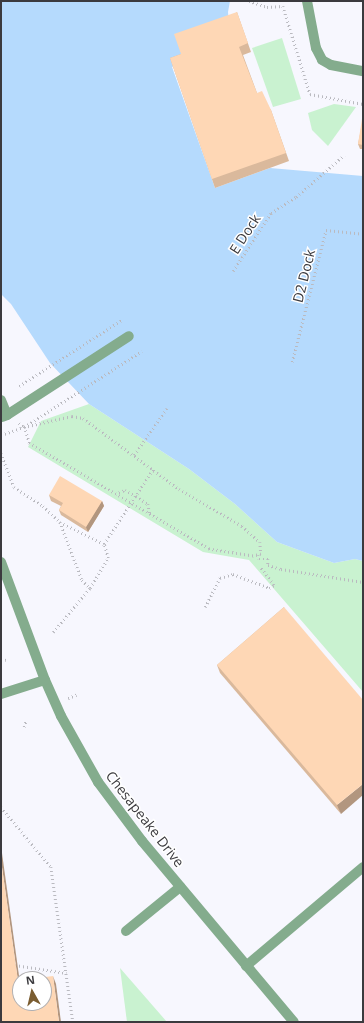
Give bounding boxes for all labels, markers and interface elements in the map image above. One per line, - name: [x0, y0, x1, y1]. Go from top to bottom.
- street label: E Dock: [226, 211, 264, 257]
- street label: D2 Dock: [289, 248, 319, 304]
- street label: Chesapeake Drive: [102, 768, 188, 870]
- north arrow: [12, 971, 52, 1011]
- text: N: [25, 972, 36, 988]

